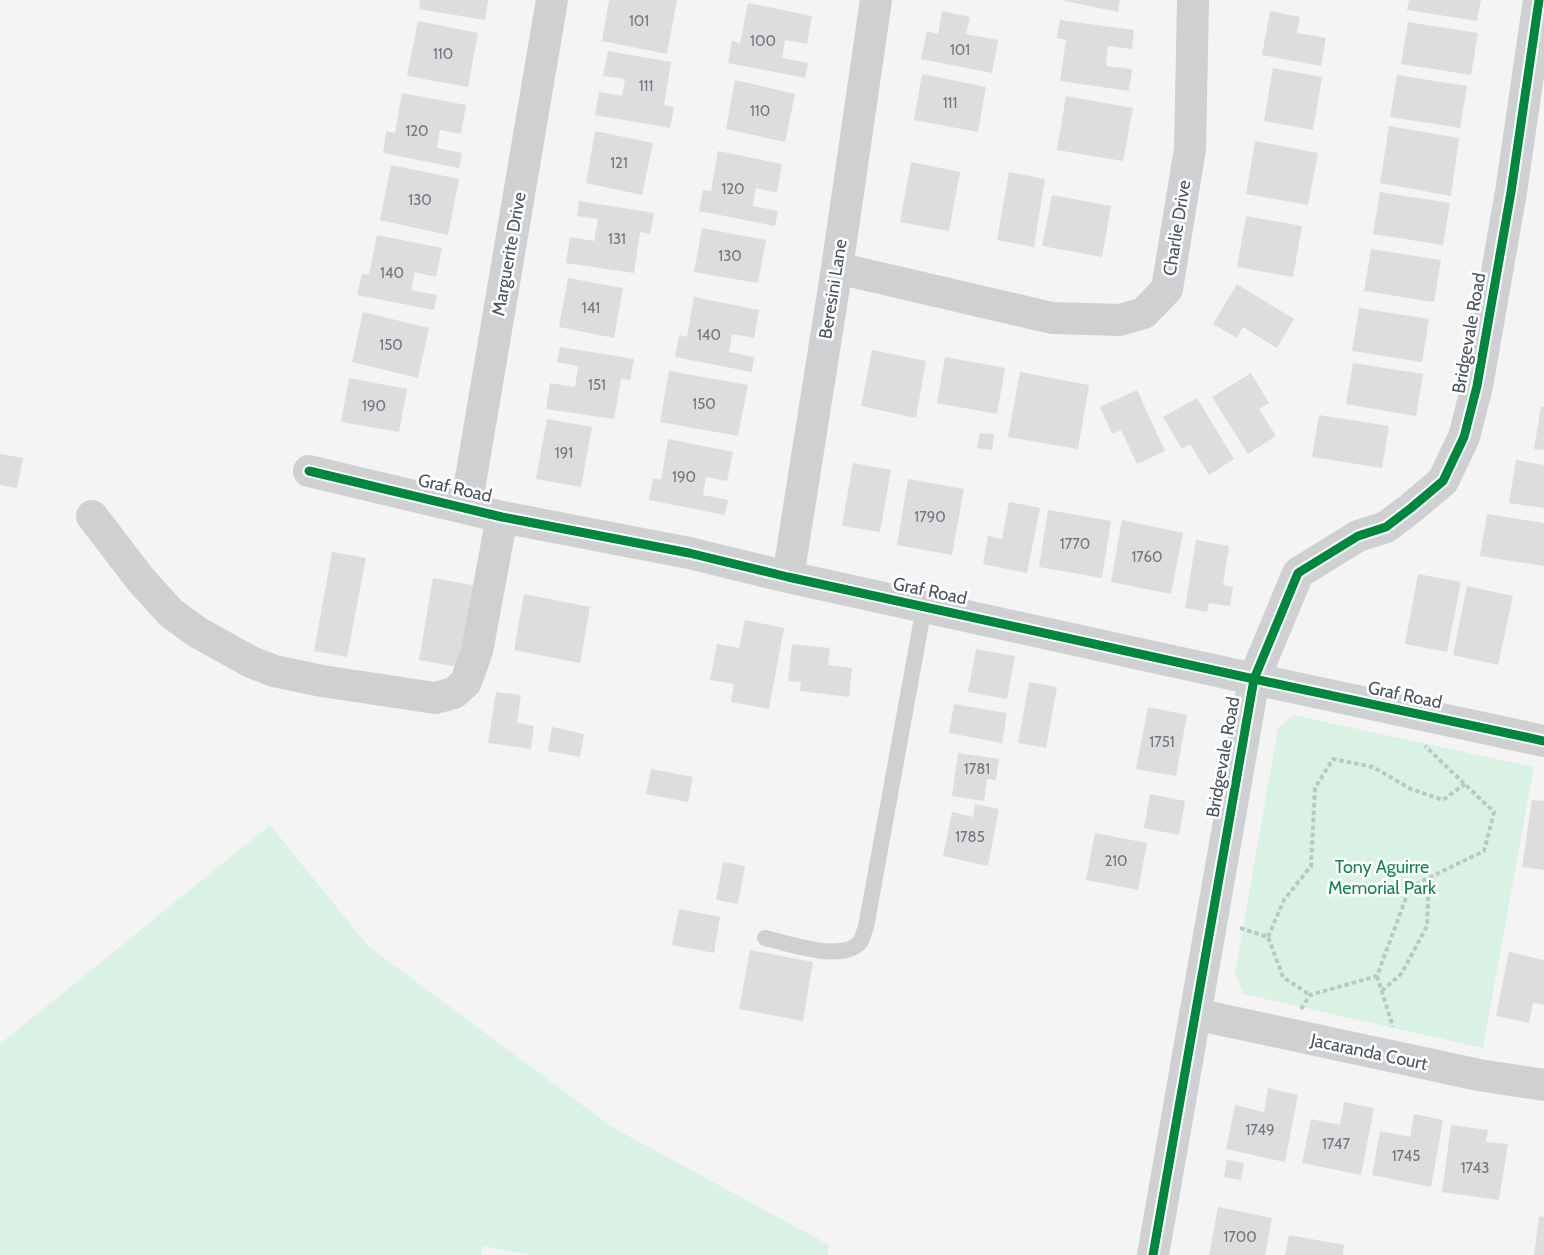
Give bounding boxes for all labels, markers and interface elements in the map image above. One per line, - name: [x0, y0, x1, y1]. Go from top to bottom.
- house number: 101: [629, 12, 649, 30]
- house number: 100: [750, 32, 776, 50]
- house number: 101: [950, 41, 970, 59]
- house number: 110: [433, 45, 453, 63]
- house number: 111: [639, 77, 653, 95]
- house number: 111: [943, 94, 957, 112]
- house number: 110: [750, 102, 770, 120]
- house number: 120: [405, 122, 429, 140]
- house number: 121: [610, 154, 628, 172]
- street label: Charlie Drive: [1159, 178, 1195, 278]
- house number: 120: [721, 180, 745, 198]
- street label: Marguerite Drive: [487, 190, 531, 318]
- house number: 130: [408, 191, 432, 209]
- house number: 131: [608, 230, 626, 248]
- street label: Beresini Lane: [814, 238, 852, 340]
- house number: 130: [718, 247, 742, 265]
- house number: 140: [380, 264, 404, 282]
- street label: Bridgevale Road: [1448, 271, 1490, 395]
- house number: 141: [582, 299, 600, 317]
- house number: 140: [697, 326, 721, 344]
- house number: 150: [379, 336, 403, 354]
- house number: 151: [588, 376, 606, 394]
- house number: 150: [692, 395, 716, 413]
- house number: 190: [362, 397, 386, 415]
- house number: 191: [555, 444, 573, 462]
- house number: 190: [672, 468, 696, 486]
- street label: Graf Road: [416, 469, 494, 507]
- house number: 1790: [914, 508, 946, 526]
- house number: 1770: [1060, 535, 1090, 553]
- house number: 1760: [1131, 548, 1163, 566]
- street label: Graf Road: [891, 572, 969, 610]
- street label: Graf Road: [1366, 676, 1444, 714]
- street label: Bridgevale Road: [1202, 695, 1244, 819]
- house number: 1751: [1149, 733, 1175, 751]
- house number: 1781: [964, 760, 990, 778]
- house number: 1785: [955, 828, 985, 846]
- house number: 210: [1104, 852, 1128, 870]
- park label: Tony Aguirre Memorial Park: [1328, 856, 1437, 899]
- street label: Jacaranda Court: [1308, 1029, 1429, 1075]
- house number: 1749: [1245, 1121, 1275, 1139]
- house number: 1747: [1322, 1135, 1351, 1153]
- house number: 1745: [1392, 1147, 1420, 1165]
- house number: 1743: [1461, 1159, 1489, 1177]
- house number: 1700: [1223, 1228, 1257, 1246]

